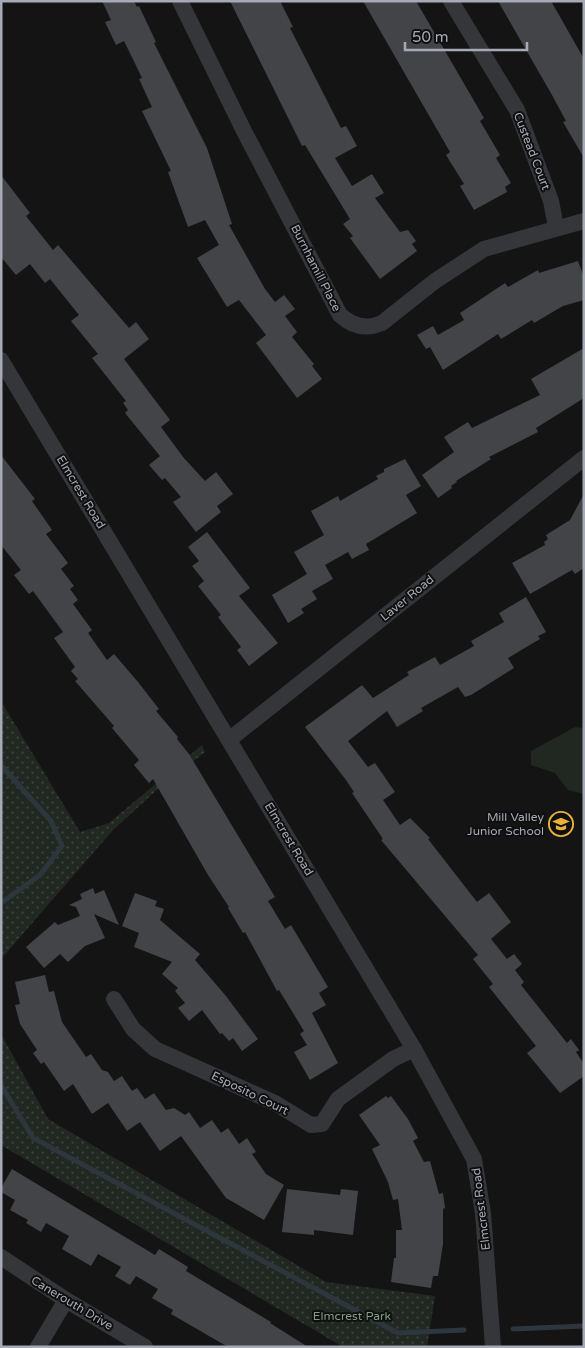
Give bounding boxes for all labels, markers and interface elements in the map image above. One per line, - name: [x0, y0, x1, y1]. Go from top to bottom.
- scale bar: [405, 20, 528, 52]
- text: 50 m: [412, 28, 449, 46]
- street label: Custead Court: [511, 110, 553, 192]
- street label: Burnhamill Place: [288, 222, 344, 314]
- street label: Elmcrest Road: [54, 453, 108, 531]
- street label: Laver Road: [378, 572, 436, 624]
- street label: Elmcrest Road: [262, 800, 316, 878]
- place label: Mill Valley Junior School: [467, 810, 545, 838]
- school or university icon: Mill Valley Junior School: [548, 811, 574, 837]
- street label: Esposito Court: [209, 1068, 291, 1118]
- street label: Elmcrest Road: [469, 1167, 493, 1251]
- street label: Canerouth Drive: [29, 1273, 116, 1333]
- park label: Elmcrest Park: [313, 1309, 392, 1323]

